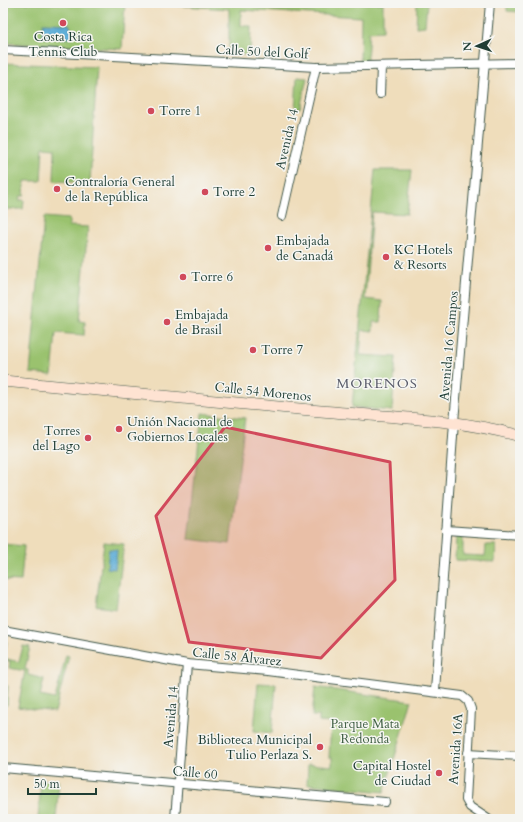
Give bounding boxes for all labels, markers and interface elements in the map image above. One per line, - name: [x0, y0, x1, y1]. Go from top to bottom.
- marker: Costa Rica Tennis Club: [58, 18, 68, 28]
- north arrow: [457, 26, 497, 66]
- place label: Costa Rica Tennis Club: [28, 28, 98, 61]
- street label: Calle 50 del Golf: [215, 41, 311, 64]
- text: N: [460, 41, 475, 52]
- place label: Torre 1: [159, 102, 201, 120]
- marker: Torre 1: [146, 106, 156, 116]
- street label: Avenida 14: [271, 106, 303, 171]
- place label: Contraloría General de la República: [65, 173, 176, 206]
- place label: Torre 2: [213, 183, 255, 201]
- marker: Contraloría General de la República: [52, 184, 62, 194]
- marker: Torre 2: [200, 187, 210, 197]
- place label: Embajada de Canadá: [276, 232, 334, 265]
- place label: KC Hotels & Resorts: [394, 241, 453, 274]
- marker: Embajada de Canadá: [263, 243, 273, 253]
- marker: KC Hotels & Resorts: [381, 252, 391, 262]
- place label: Torre 6: [191, 268, 233, 286]
- marker: Torre 6: [178, 272, 188, 282]
- street label: Avenida 16 Campos: [435, 290, 463, 402]
- place label: Embajada de Brasil: [175, 306, 229, 339]
- marker: Embajada de Brasil: [162, 317, 172, 327]
- place label: Torre 7: [261, 341, 303, 359]
- marker: Torre 7: [248, 345, 258, 355]
- district label: MORENOS: [336, 374, 418, 393]
- street label: Calle 54 Morenos: [214, 378, 312, 406]
- place label: Unión Nacional de Gobiernos Locales: [127, 413, 233, 446]
- place label: Torres del Lago: [33, 422, 80, 455]
- marker: Unión Nacional de Gobiernos Locales: [114, 424, 124, 434]
- marker: Torres del Lago: [83, 433, 93, 443]
- street label: Calle 58 Álvarez: [192, 643, 283, 671]
- street label: Avenida 14: [159, 685, 183, 749]
- street label: Avenida 16A: [445, 712, 468, 785]
- park label: Parque Mata Redonda: [330, 715, 400, 748]
- place label: Biblioteca Municipal Tulio Perlaza S.: [198, 731, 313, 764]
- marker: Biblioteca Municipal Tulio Perlaza S.: [315, 742, 325, 752]
- place label: Capital Hostel de Ciudad: [353, 757, 432, 790]
- street label: Calle 60: [172, 762, 218, 784]
- marker: Capital Hostel de Ciudad: [434, 768, 444, 778]
- scale bar: [28, 770, 96, 796]
- text: 50 m: [34, 776, 61, 792]

